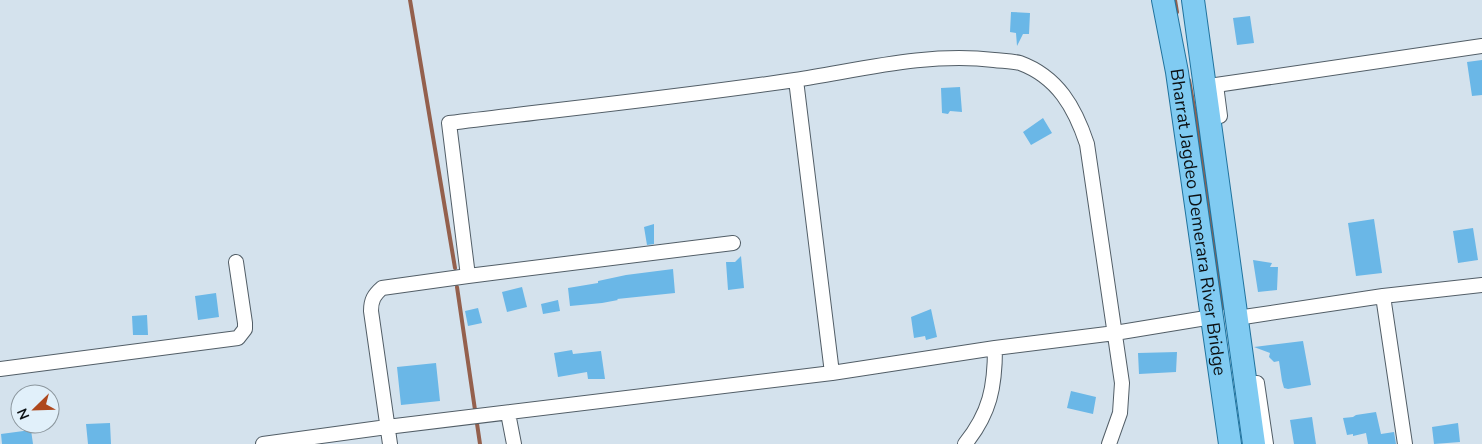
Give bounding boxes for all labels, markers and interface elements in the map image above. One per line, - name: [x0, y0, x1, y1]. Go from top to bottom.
- street label: Bharrat Jagdeo Demerara River Bridge: [1165, 67, 1232, 377]
- north arrow: [10, 384, 60, 434]
- text: N: [13, 405, 34, 422]

